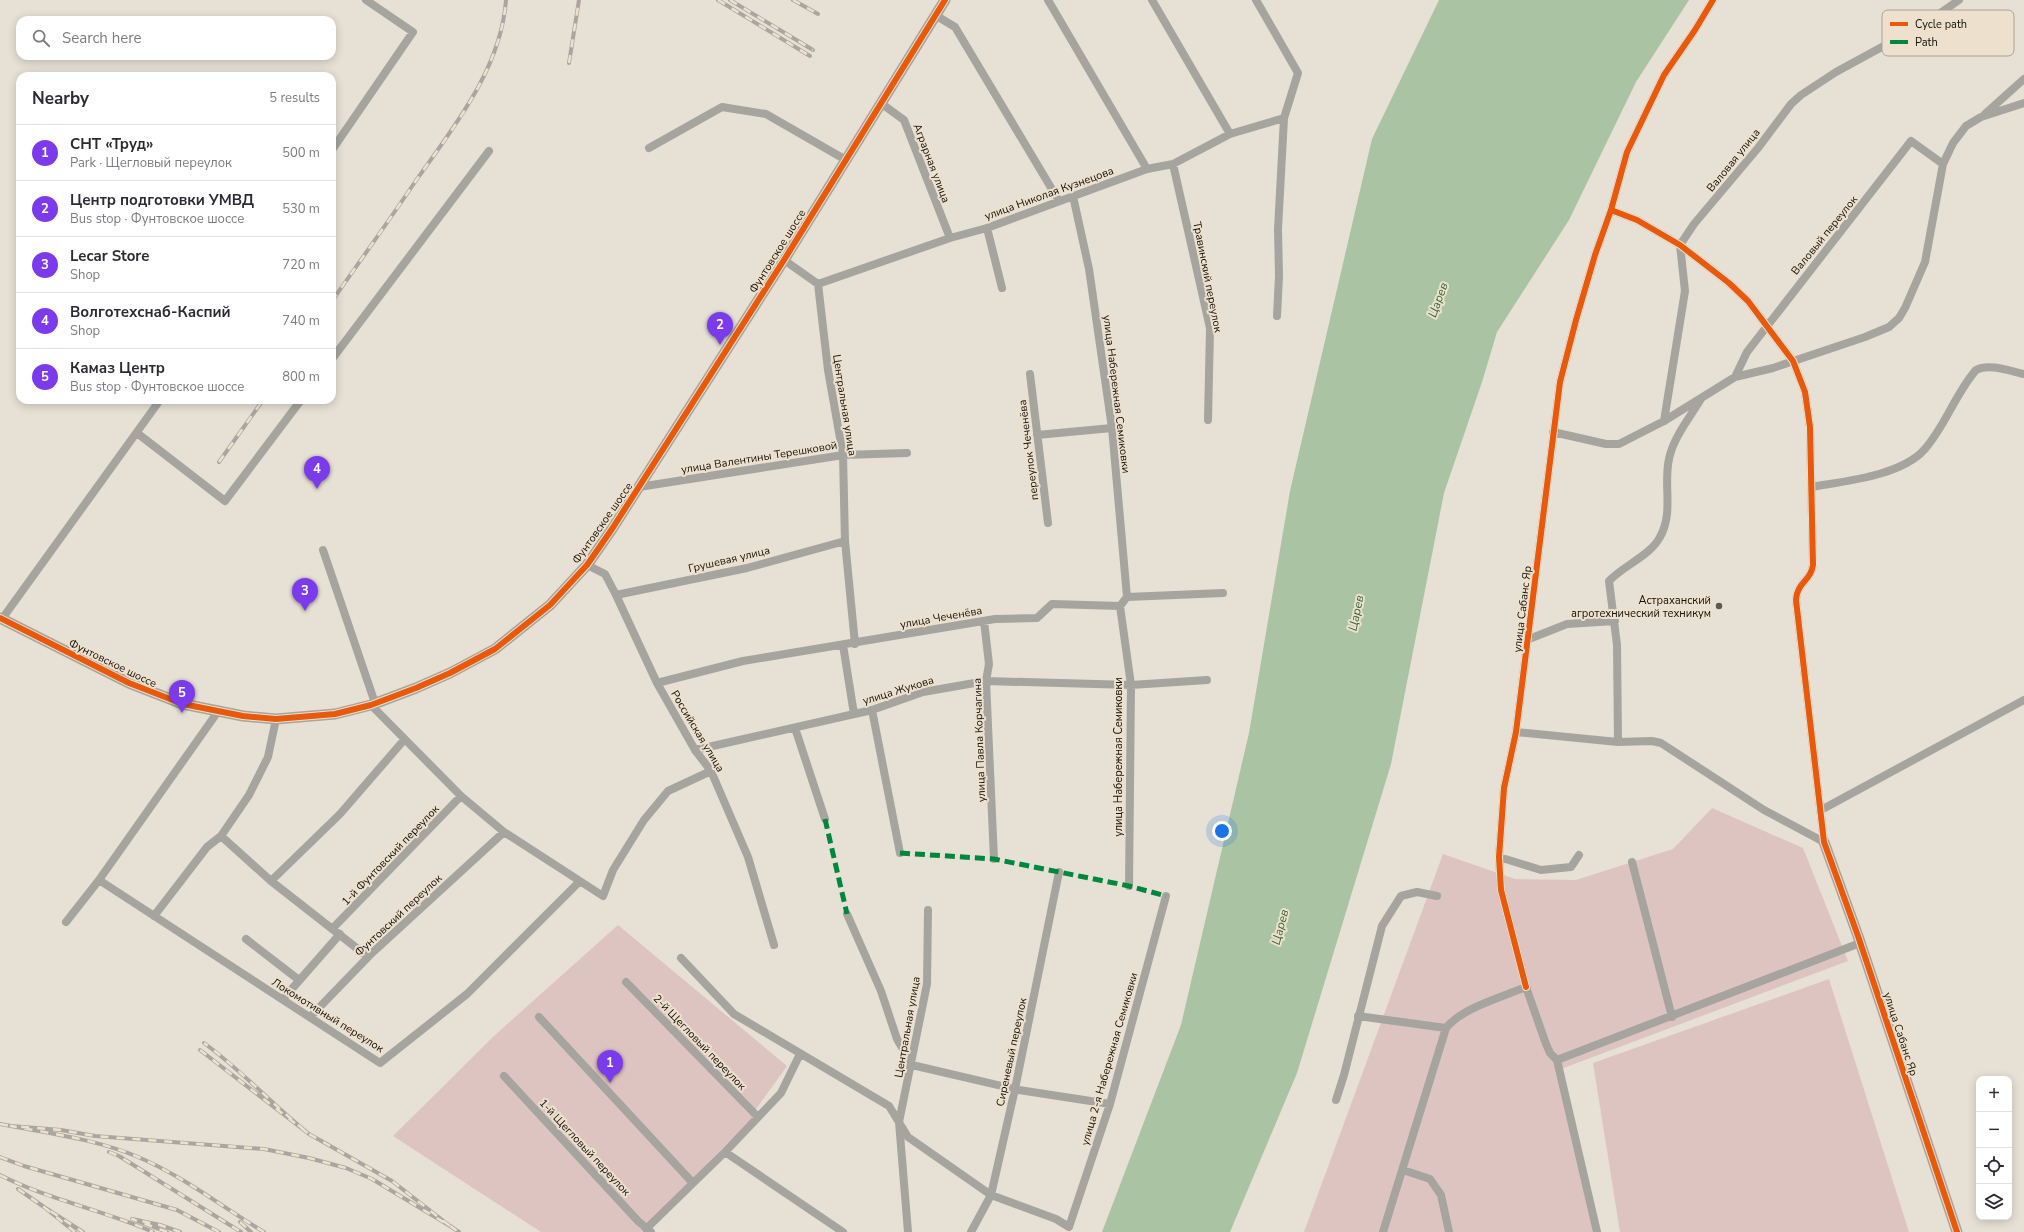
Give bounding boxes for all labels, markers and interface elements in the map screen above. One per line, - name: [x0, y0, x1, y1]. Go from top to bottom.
- legend: [1882, 10, 2014, 56]
- search box: [16, 16, 336, 60]
- text: Cycle path: [1915, 17, 1967, 32]
- icon: search: [30, 27, 52, 49]
- text: Search here: [62, 28, 142, 48]
- text: Path: [1915, 35, 1938, 50]
- text: Nearby: [32, 87, 89, 110]
- text: 5 results: [269, 89, 320, 107]
- street label: Аграрная улица: [910, 121, 954, 205]
- street label: Валовая улица: [1703, 126, 1764, 195]
- text: СНТ «Труд»: [70, 134, 153, 154]
- text: 1: [41, 144, 49, 162]
- text: 500 m: [282, 144, 320, 162]
- text: Park · Щегловый переулок: [70, 154, 232, 172]
- street label: улица Николая Кузнецова: [983, 163, 1116, 224]
- text: Центр подготовки УМВД: [70, 190, 254, 210]
- street label: Валовый переулок: [1788, 192, 1861, 278]
- text: 2: [41, 200, 49, 218]
- text: 530 m: [282, 200, 320, 218]
- street label: Фунтовское шоссе: [746, 207, 809, 296]
- text: Bus stop · Фунтовское шоссе: [70, 210, 244, 228]
- street label: Травинский переулок: [1189, 221, 1226, 334]
- text: Lecar Store: [70, 246, 149, 266]
- text: 3: [41, 256, 49, 274]
- text: 720 m: [282, 256, 320, 274]
- text: Shop: [70, 266, 100, 284]
- water label: Царев: [1424, 280, 1452, 320]
- text: Волготехснаб-Каспий: [70, 302, 231, 322]
- text: 4: [41, 312, 49, 330]
- text: 740 m: [282, 312, 320, 330]
- pin: 2: [707, 312, 733, 345]
- street label: улица Набережная Семиковки: [1099, 314, 1134, 474]
- text: Shop: [70, 322, 100, 340]
- street label: Центральная улица: [829, 353, 860, 457]
- text: Камаз Центр: [70, 358, 165, 378]
- text: 5: [41, 368, 49, 386]
- text: 800 m: [282, 368, 320, 386]
- text: Bus stop · Фунтовское шоссе: [70, 378, 244, 396]
- street label: переулок Чеченёва: [1015, 399, 1042, 501]
- street label: улица Валентины Терешковой: [680, 438, 838, 477]
- pin: 4: [304, 456, 330, 489]
- street label: Фунтовское шоссе: [569, 480, 636, 567]
- street label: Грушевая улица: [687, 543, 772, 576]
- street label: улица Сабанс Яр: [1510, 565, 1535, 653]
- pin: 3: [292, 578, 318, 611]
- water label: Царев: [1344, 593, 1368, 632]
- place label: Астраханский агротехнический техникум: [1571, 593, 1711, 621]
- marker: Астраханский агротехнический техникум: [1714, 601, 1724, 611]
- street label: улица Чеченёва: [899, 603, 983, 632]
- street label: Фунтовское шоссе: [66, 636, 159, 691]
- street label: улица Жукова: [861, 673, 936, 708]
- street label: улица Набережная Семиковки: [1111, 677, 1126, 837]
- street label: улица Павла Корчагина: [970, 678, 989, 802]
- pin: 5: [169, 680, 195, 713]
- street label: Российская улица: [667, 688, 728, 775]
- street label: 1-й Фунтовский переулок: [338, 802, 443, 909]
- your location: [1212, 821, 1232, 841]
- street label: Фунтовский переулок: [352, 871, 445, 960]
- water label: Царев: [1268, 907, 1293, 947]
- street label: улица 2-я Набережная Семиковки: [1078, 971, 1141, 1147]
- street label: Локомотивный переулок: [269, 975, 387, 1056]
- street label: Центральная улица: [891, 975, 924, 1079]
- street label: улица Сабанс Яр: [1880, 990, 1921, 1078]
- street label: 2-й Щегловый переулок: [650, 991, 749, 1094]
- street label: Сиреневый переулок: [993, 996, 1030, 1108]
- pin: 1: [597, 1050, 623, 1083]
- map controls: [1976, 1076, 2012, 1220]
- button: +: [1976, 1076, 2012, 1112]
- street label: 1-й Щегловый переулок: [536, 1096, 634, 1199]
- button: −: [1976, 1112, 2012, 1148]
- button: locate: [1976, 1148, 2012, 1184]
- button: layers: [1976, 1184, 2012, 1220]

